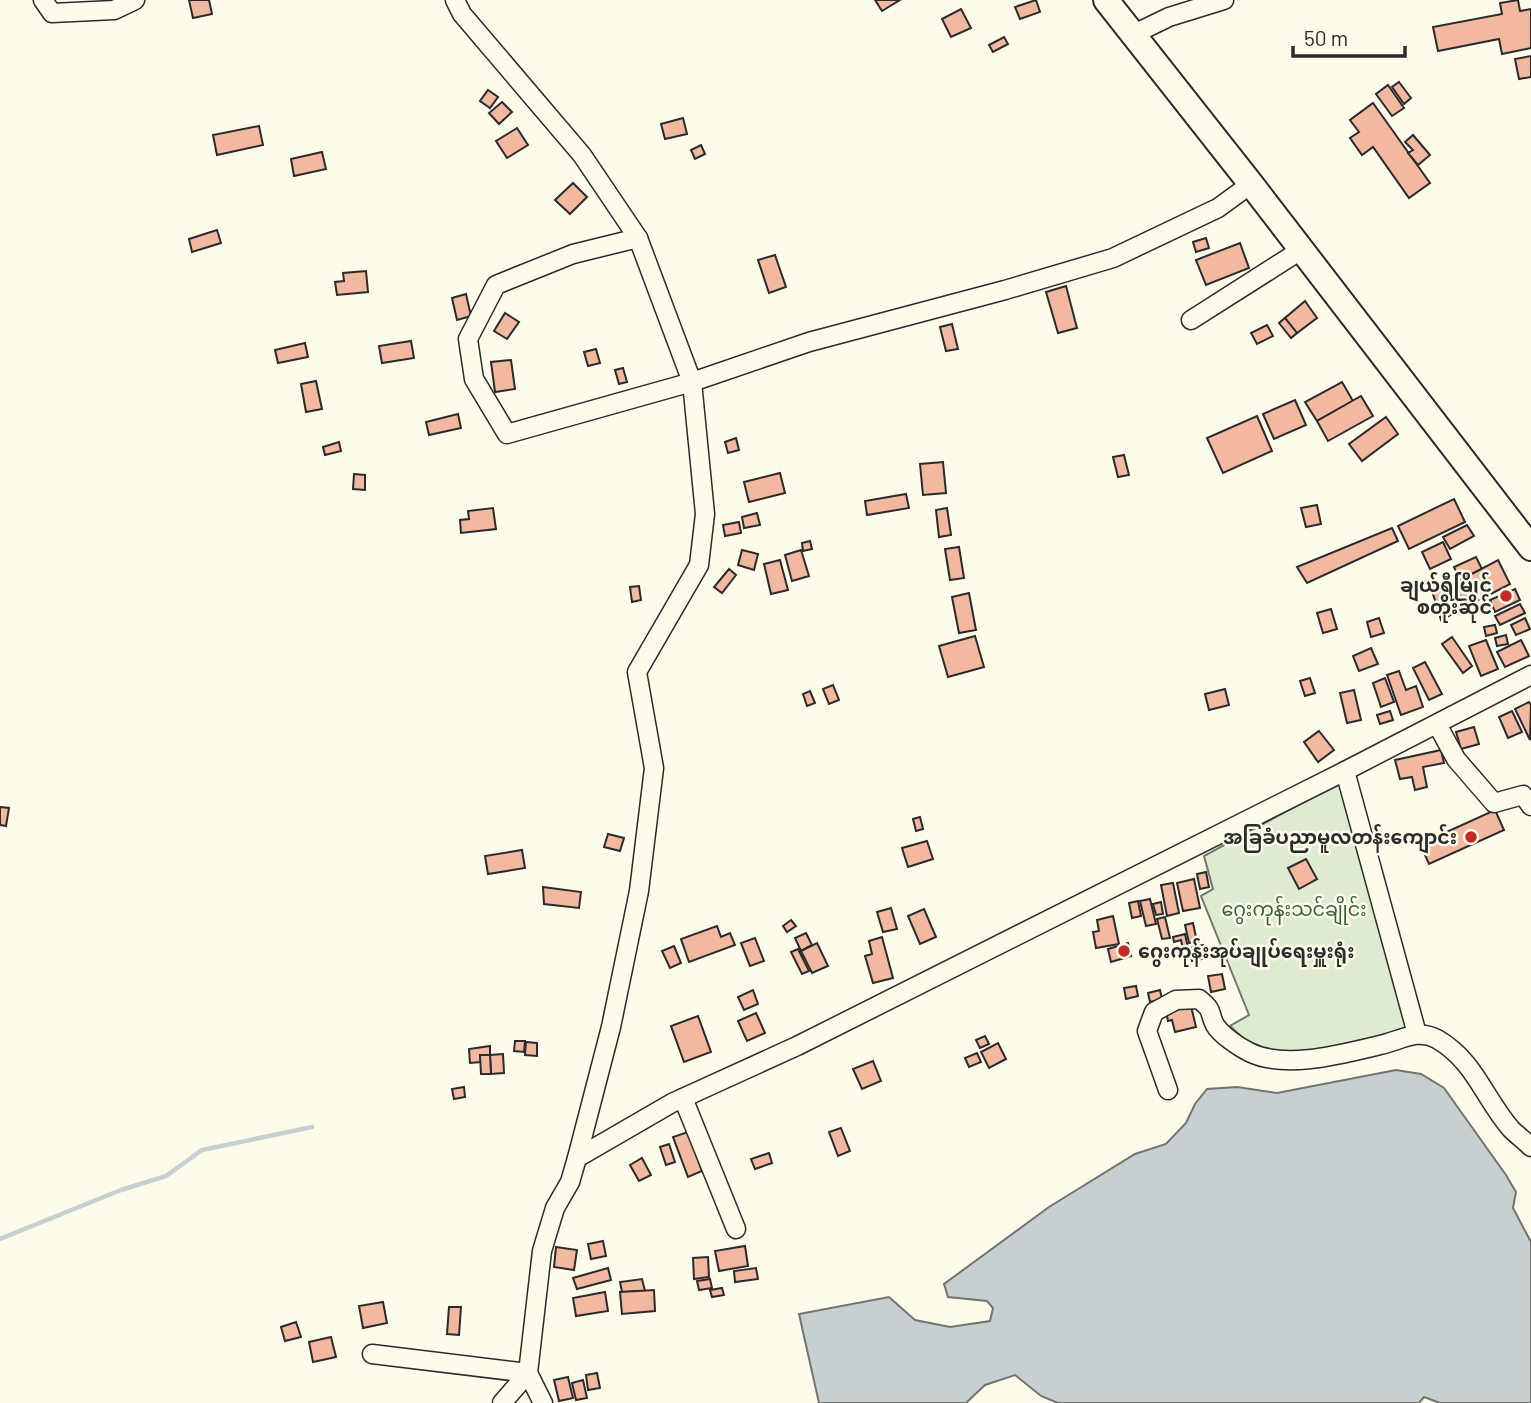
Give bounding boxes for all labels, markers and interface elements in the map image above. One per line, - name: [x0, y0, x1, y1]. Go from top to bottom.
- scale bar: [1293, 14, 1405, 58]
- text: 50 m: [1304, 25, 1348, 50]
- place label: ချယ်ရီမြိုင် စတိုးဆိုင်: [1400, 572, 1492, 623]
- marker: ချယ်ရီမြိုင် စတိုးဆိုင်: [1498, 588, 1514, 604]
- place label: အခြခံပညာမူလတန်းကျောင်း: [1223, 824, 1457, 854]
- marker: အခြခံပညာမူလတန်းကျောင်း: [1463, 829, 1479, 845]
- park label: ဂွေးကုန်းသင်ချိုင်း: [1221, 895, 1367, 926]
- place label: ဂွေးကုန်းအုပ်ချုပ်ရေးမှူးရုံး: [1138, 938, 1354, 968]
- marker: ဂွေးကုန်းအုပ်ချုပ်ရေးမှူးရုံး: [1116, 943, 1132, 959]

